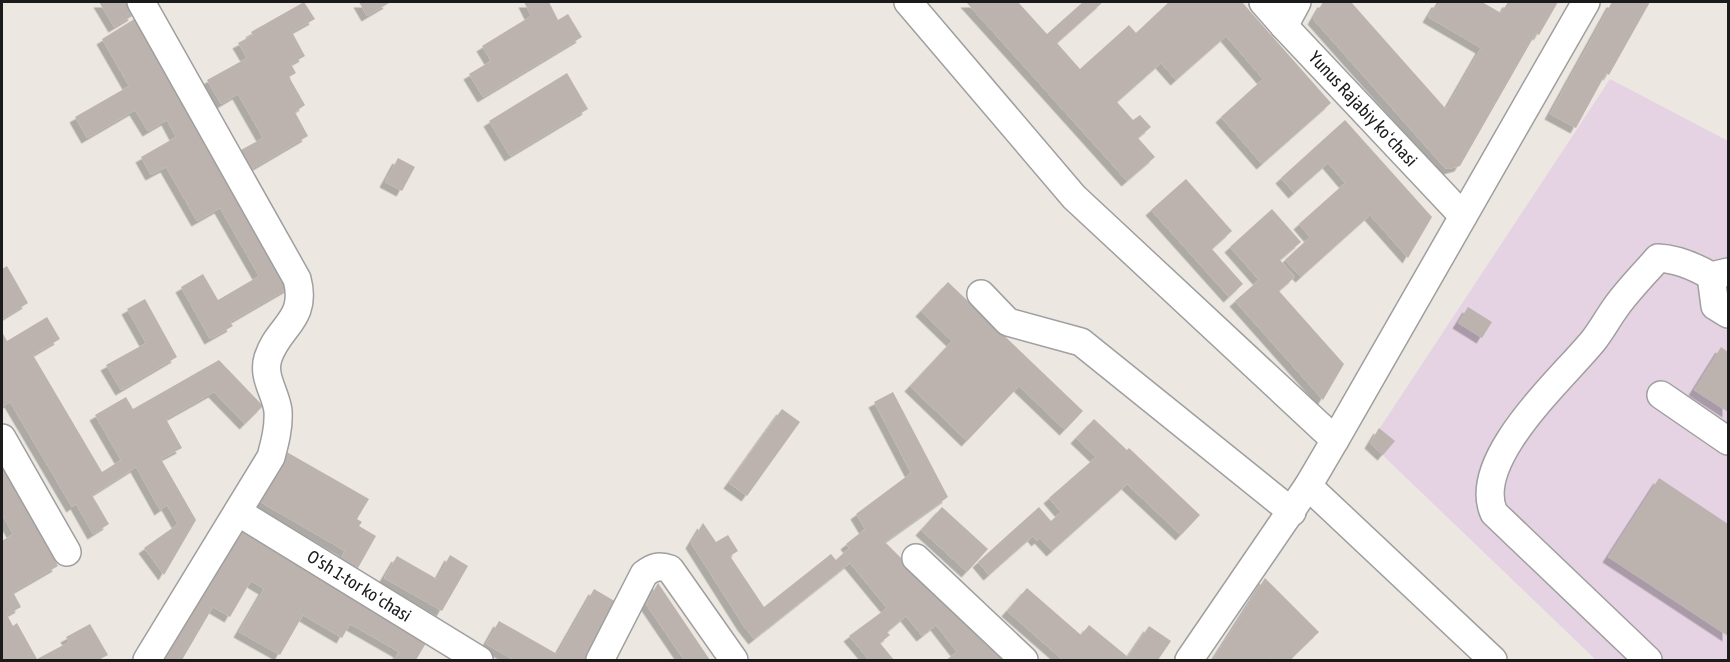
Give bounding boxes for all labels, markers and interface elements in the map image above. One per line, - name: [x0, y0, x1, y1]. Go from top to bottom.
- street label: Yunus Rajabiy koʻchasi: [1305, 47, 1422, 171]
- street label: O‘sh 1-tor koʻchasi: [303, 545, 415, 626]

